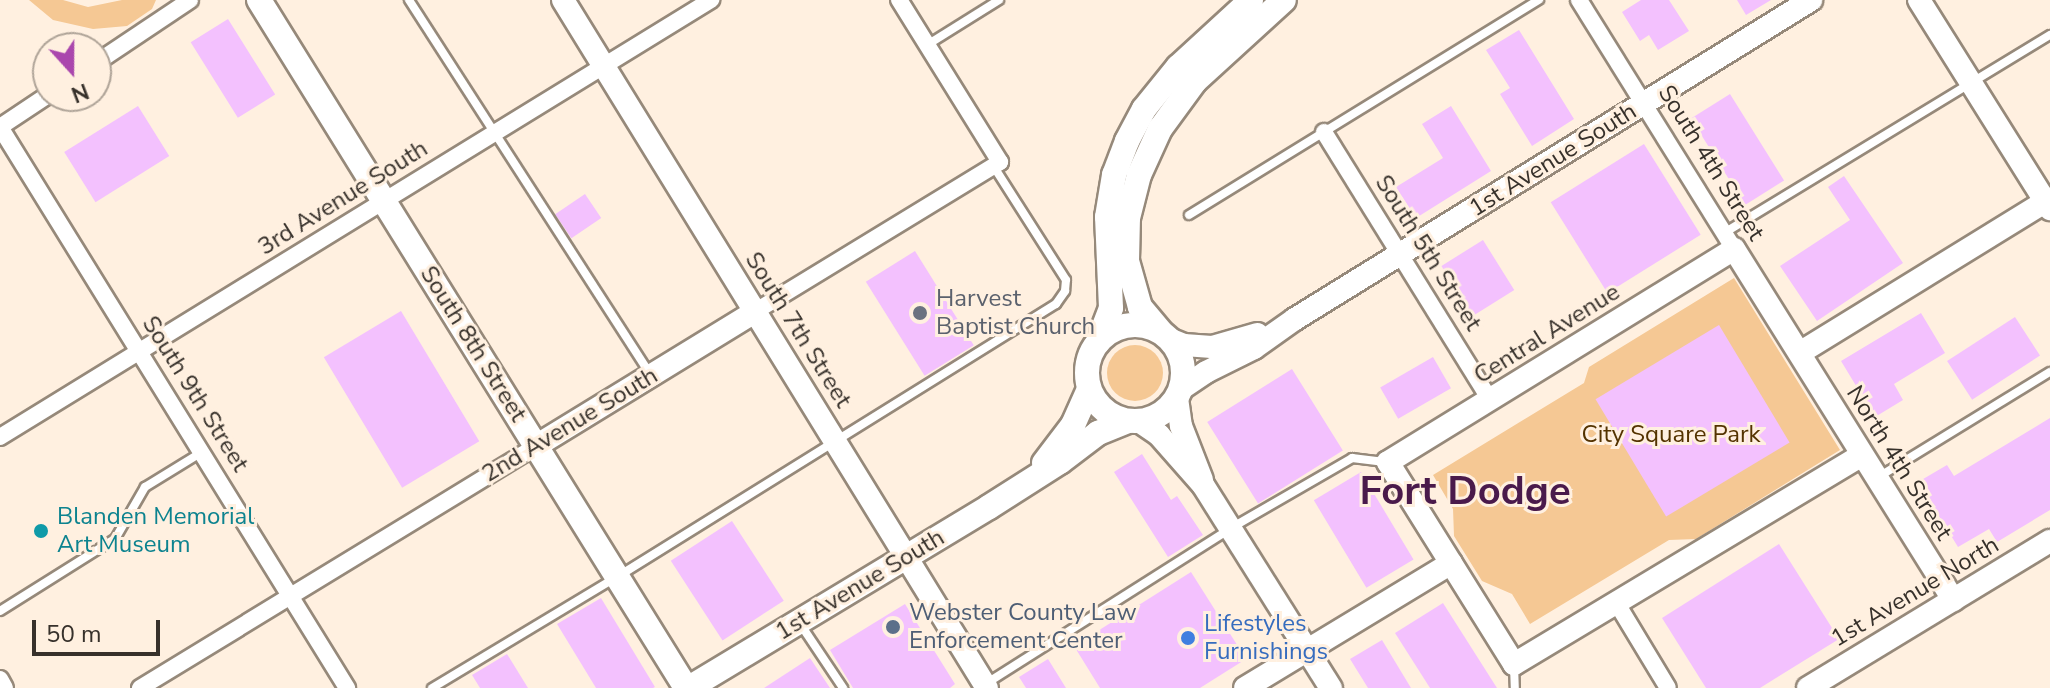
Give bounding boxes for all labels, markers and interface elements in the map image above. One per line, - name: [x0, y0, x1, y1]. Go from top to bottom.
- north arrow: [32, 32, 112, 112]
- text: N: [67, 76, 93, 109]
- street label: South 4th Street: [1652, 80, 1770, 246]
- street label: 1st Avenue South: [1464, 97, 1642, 223]
- street label: 3rd Avenue South: [253, 134, 433, 262]
- street label: South 5th Street: [1369, 170, 1487, 336]
- street label: South 7th Street: [739, 247, 857, 413]
- street label: South 8th Street: [414, 261, 532, 427]
- street label: Central Avenue: [1469, 278, 1625, 390]
- place label: Harvest Baptist Church: [936, 285, 1095, 341]
- marker: Harvest Baptist Church: [911, 304, 929, 322]
- street label: South 9th Street: [136, 311, 254, 477]
- street label: 2nd Avenue South: [477, 361, 663, 489]
- street label: North 4th Street: [1840, 380, 1958, 546]
- park label: City Square Park: [1581, 421, 1761, 449]
- district label: Fort Dodge: [1359, 467, 1571, 515]
- place label: Blanden Memorial Art Museum: [57, 503, 254, 559]
- marker: Blanden Memorial Art Museum: [32, 522, 50, 540]
- street label: 1st Avenue South: [770, 523, 950, 647]
- street label: 1st Avenue North: [1826, 531, 2004, 653]
- place label: Webster County Law Enforcement Center: [909, 599, 1137, 655]
- scale bar: [36, 604, 164, 654]
- place label: Lifestyles Furnishings: [1204, 610, 1328, 666]
- text: 50 m: [46, 618, 102, 650]
- marker: Webster County Law Enforcement Center: [884, 618, 902, 636]
- marker: Lifestyles Furnishings: [1179, 629, 1197, 647]

